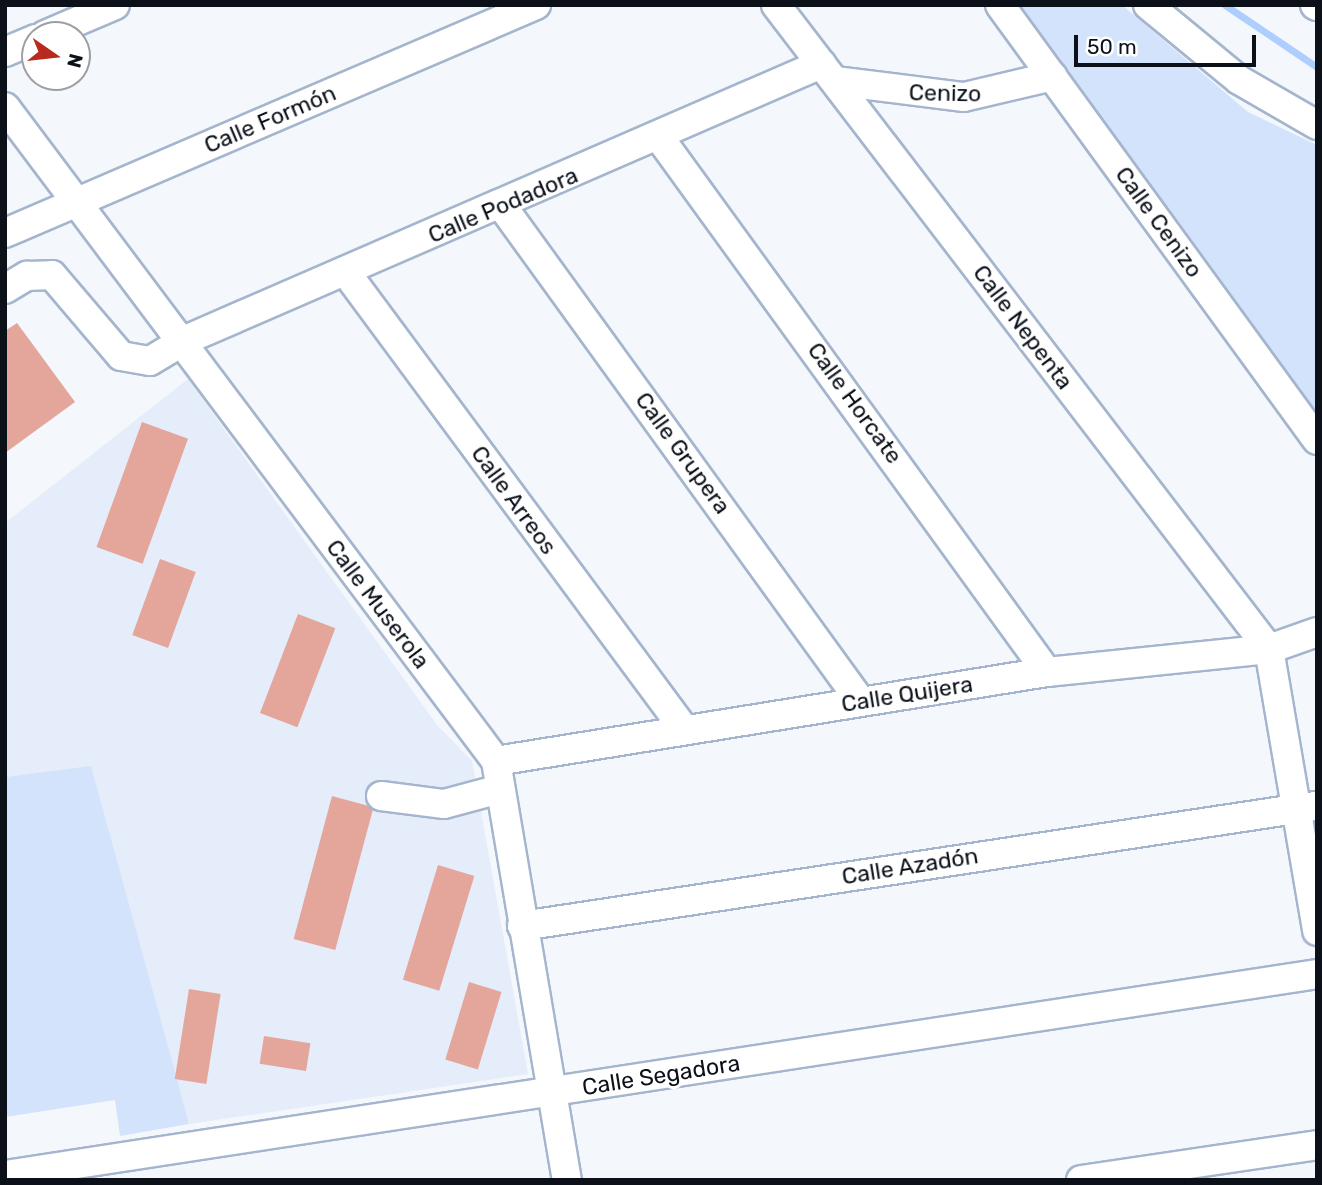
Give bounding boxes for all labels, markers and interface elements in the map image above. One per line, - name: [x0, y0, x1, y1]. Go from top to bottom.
- north arrow: [21, 21, 91, 91]
- scale bar: [1077, 21, 1259, 65]
- text: 50 m: [1087, 34, 1137, 59]
- text: N: [62, 51, 88, 70]
- street label: Calle Formón: [200, 79, 340, 159]
- street label: Cenizo: [909, 79, 981, 107]
- street label: Calle Podadora: [424, 161, 582, 249]
- street label: Calle Cenizo: [1110, 161, 1208, 283]
- street label: Calle Nepenta: [967, 259, 1079, 395]
- street label: Calle Horcate: [802, 337, 908, 469]
- street label: Calle Grupera: [630, 387, 736, 519]
- street label: Calle Arreos: [465, 440, 563, 560]
- street label: Calle Muserola: [321, 534, 435, 674]
- street label: Calle Quijera: [839, 670, 975, 718]
- street label: Calle Azadón: [840, 842, 980, 890]
- street label: Calle Segadora: [580, 1049, 742, 1101]

